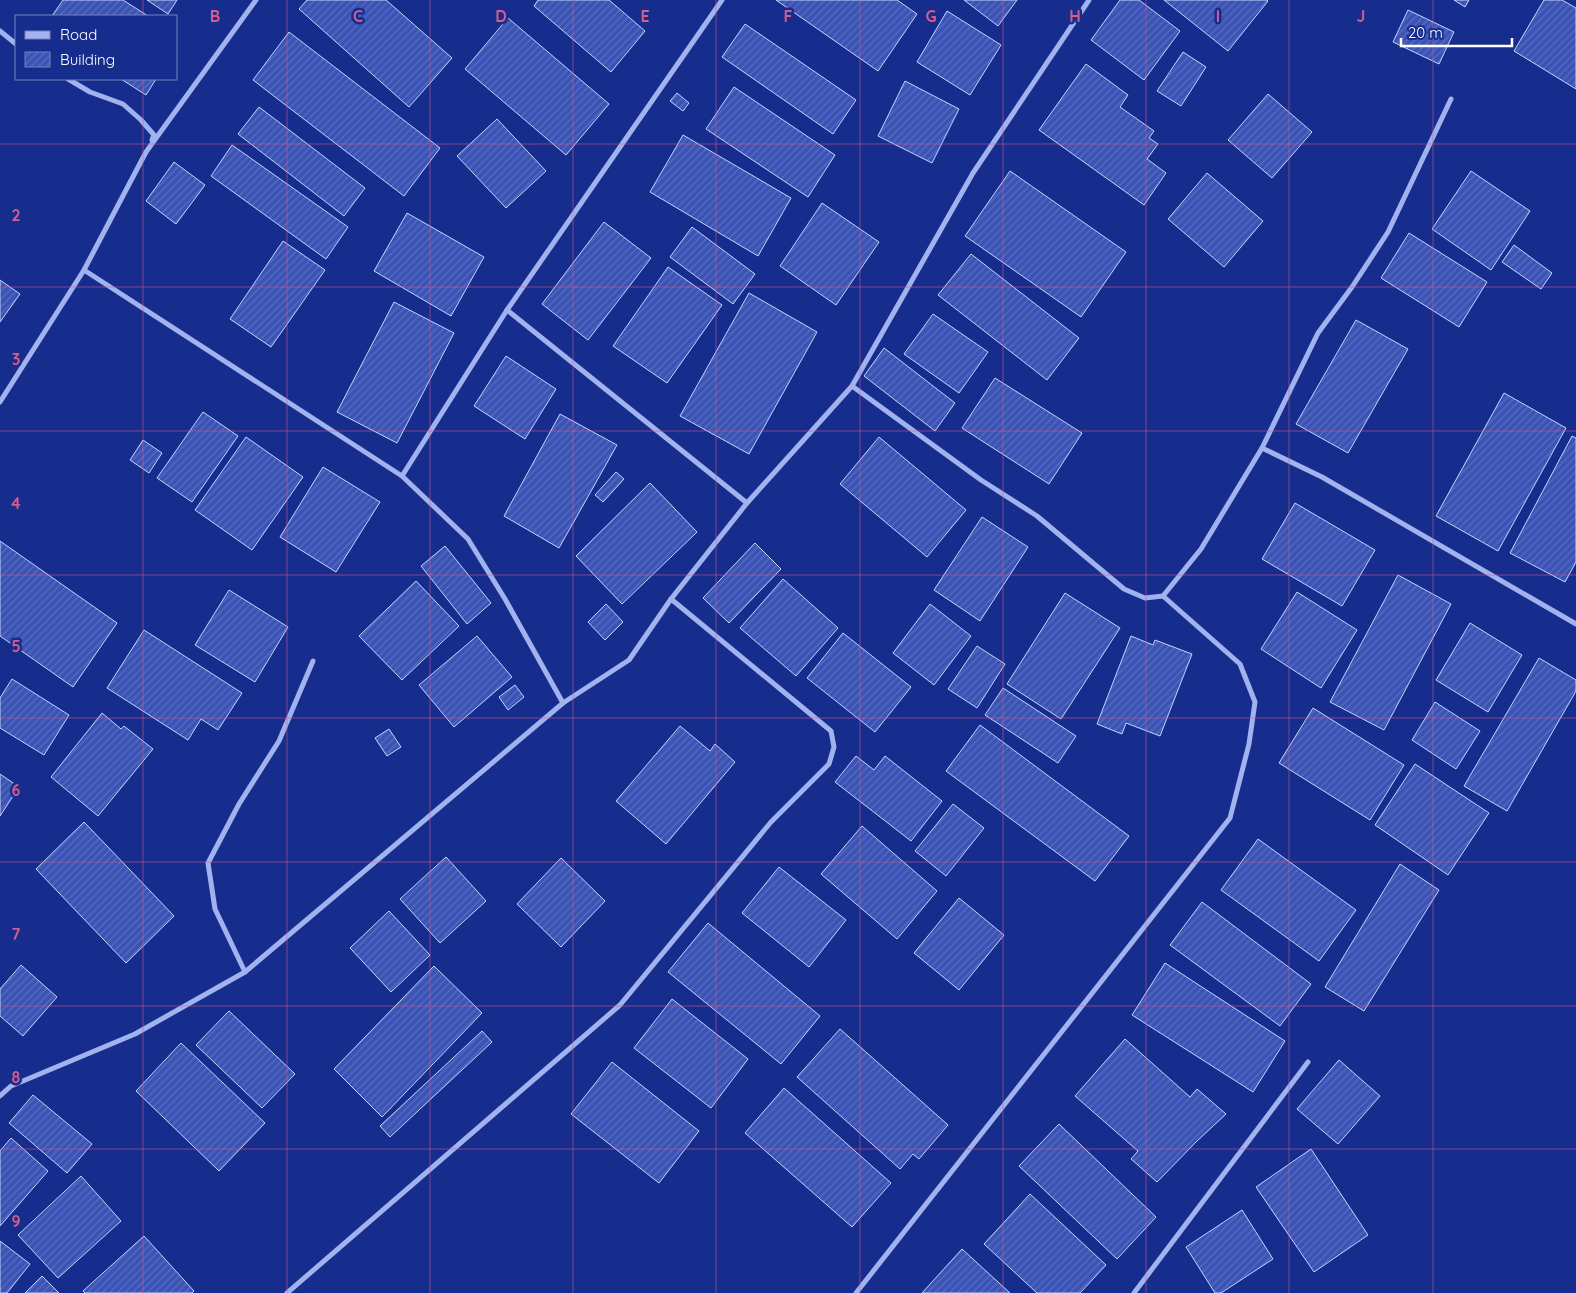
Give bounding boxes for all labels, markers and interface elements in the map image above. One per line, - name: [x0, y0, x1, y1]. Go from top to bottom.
- text: B: [210, 6, 220, 26]
- text: C: [353, 6, 363, 26]
- text: D: [495, 6, 507, 26]
- text: E: [640, 6, 650, 26]
- text: F: [784, 6, 793, 26]
- text: G: [925, 6, 937, 26]
- text: H: [1069, 6, 1081, 26]
- text: I: [1216, 6, 1220, 26]
- text: J: [1357, 6, 1365, 26]
- legend: [15, 15, 178, 80]
- scale bar: [1401, 15, 1512, 47]
- text: 20 m: [1408, 23, 1443, 42]
- text: Road: [60, 25, 97, 44]
- text: Building: [60, 50, 115, 69]
- text: 2: [11, 205, 21, 225]
- text: 3: [12, 349, 20, 369]
- text: 4: [11, 493, 21, 513]
- text: 5: [11, 636, 21, 656]
- text: 6: [12, 780, 21, 800]
- text: 7: [12, 924, 21, 944]
- text: 8: [12, 1067, 21, 1087]
- text: 9: [11, 1211, 21, 1231]

